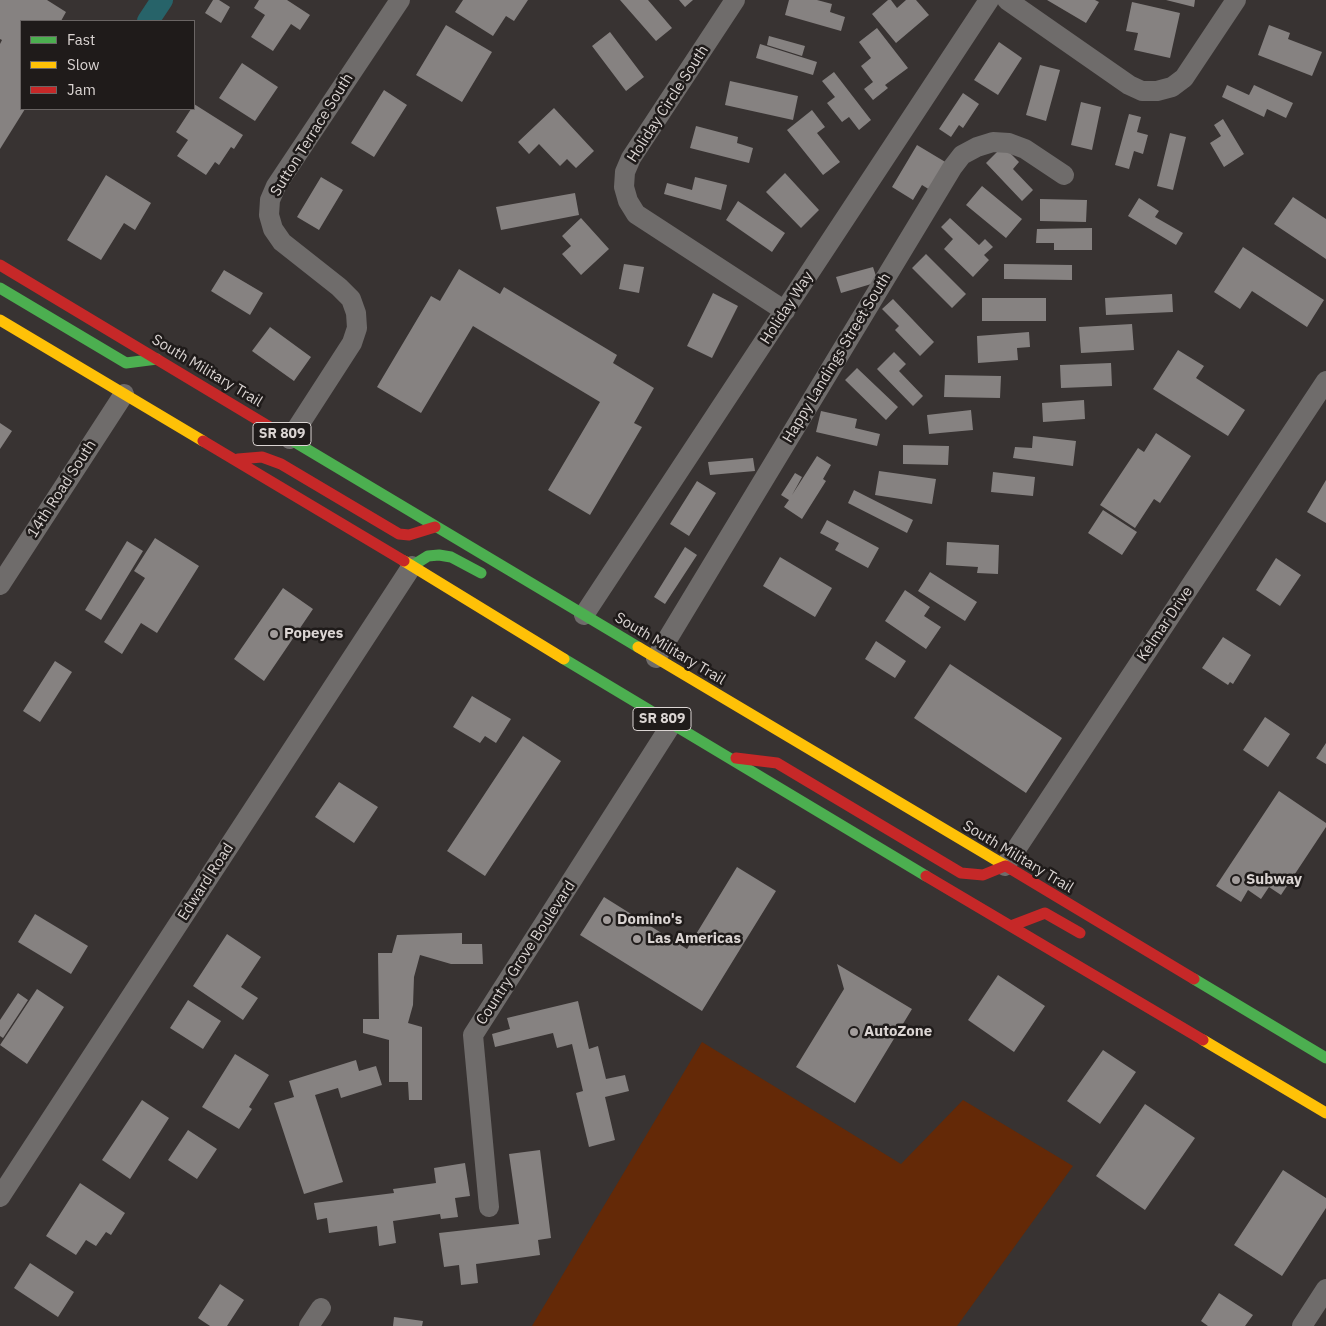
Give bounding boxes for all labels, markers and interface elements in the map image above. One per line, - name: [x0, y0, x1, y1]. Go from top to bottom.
- legend: [20, 20, 195, 110]
- text: Fast: [67, 30, 95, 49]
- street label: Holiday Circle South: [623, 42, 713, 166]
- text: Slow: [67, 55, 100, 74]
- street label: Sutton Terrace South: [267, 70, 357, 200]
- text: Jam: [67, 80, 96, 99]
- street label: Holiday Way: [757, 268, 817, 348]
- street label: Happy Landings Street South: [779, 270, 895, 446]
- street label: South Military Trail: [148, 331, 266, 411]
- road number: SR 809: [253, 422, 311, 446]
- street label: 14th Road South: [24, 437, 100, 541]
- street label: Kelmar Drive: [1133, 583, 1197, 665]
- street label: South Military Trail: [611, 609, 729, 689]
- place label: Popeyes: [284, 625, 343, 643]
- marker: Popeyes: [268, 628, 280, 640]
- road number: SR 809: [633, 708, 691, 731]
- street label: South Military Trail: [959, 817, 1077, 897]
- street label: Edward Road: [174, 840, 238, 924]
- place label: Subway: [1246, 871, 1302, 889]
- marker: Subway: [1230, 874, 1242, 886]
- street label: Country Grove Boulevard: [473, 878, 579, 1028]
- place label: Domino's: [617, 911, 682, 929]
- marker: Domino's: [601, 914, 613, 926]
- place label: Las Americas: [647, 930, 741, 948]
- marker: Las Americas: [631, 933, 643, 945]
- place label: AutoZone: [864, 1023, 932, 1041]
- marker: AutoZone: [848, 1026, 860, 1038]

